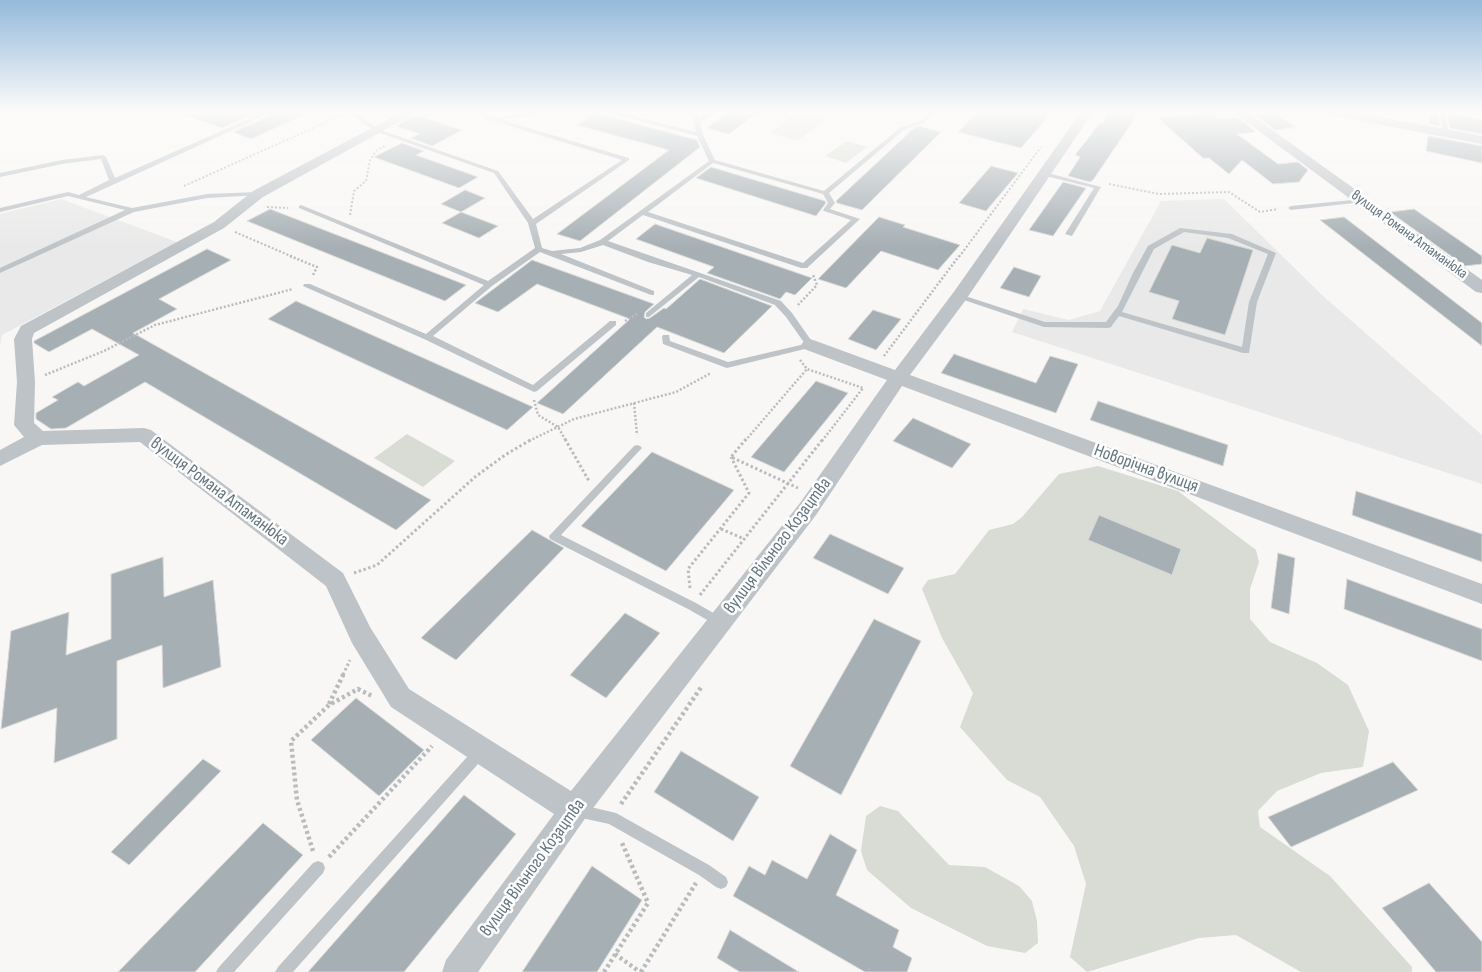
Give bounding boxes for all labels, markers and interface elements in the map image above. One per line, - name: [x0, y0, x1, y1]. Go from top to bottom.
- street label: вулиця Романа Атаманюка: [1347, 187, 1471, 283]
- street label: вулиця Романа Атаманюка: [146, 433, 292, 551]
- street label: Новорічна вулиця: [1091, 440, 1201, 498]
- street label: вулиця Вільного Козацтва: [720, 474, 836, 618]
- street label: вулиця Вільного Козацтва: [476, 795, 590, 941]

